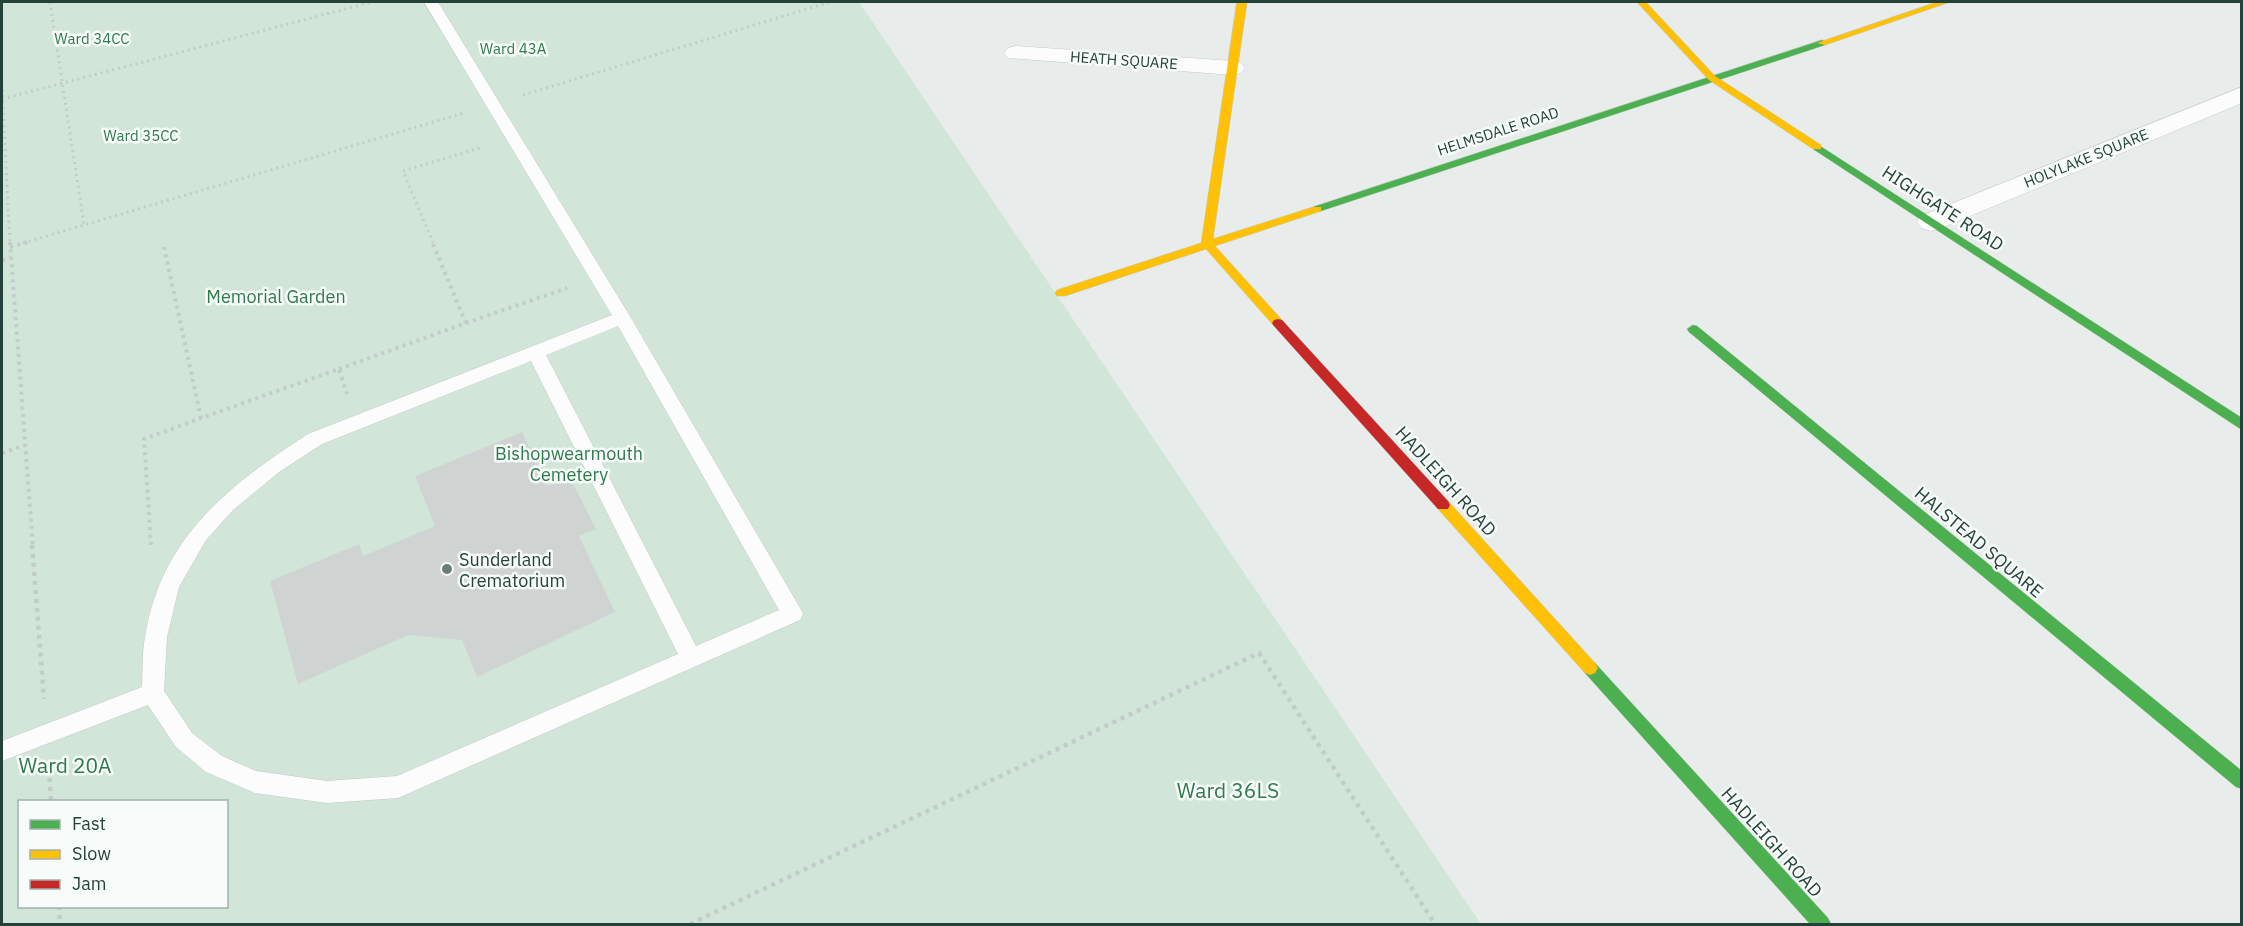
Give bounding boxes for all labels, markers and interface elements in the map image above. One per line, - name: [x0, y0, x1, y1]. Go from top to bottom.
- park label: Ward 34CC: [54, 29, 130, 48]
- park label: Ward 43A: [480, 39, 547, 58]
- street label: HEATH SQUARE: [1069, 47, 1179, 73]
- street label: HELMSDALE ROAD: [1435, 102, 1561, 160]
- street label: HOLYLAKE SQUARE: [2021, 124, 2151, 192]
- park label: Ward 35CC: [103, 126, 179, 145]
- street label: HIGHGATE ROAD: [1878, 160, 2008, 256]
- park label: Memorial Garden: [206, 285, 346, 308]
- street label: HADLEIGH ROAD: [1391, 421, 1501, 541]
- park label: Bishopwearmouth Cemetery: [495, 442, 643, 486]
- street label: HALSTEAD SQUARE: [1910, 481, 2048, 603]
- place label: Sunderland Crematorium: [459, 548, 565, 592]
- marker: Sunderland Crematorium: [440, 562, 454, 576]
- park label: Ward 20A: [18, 751, 112, 779]
- park label: Ward 36LS: [1177, 776, 1279, 804]
- street label: HADLEIGH ROAD: [1717, 782, 1827, 902]
- legend: [18, 800, 228, 908]
- text: Fast: [72, 812, 106, 835]
- text: Slow: [72, 842, 111, 865]
- text: Jam: [72, 872, 107, 895]

